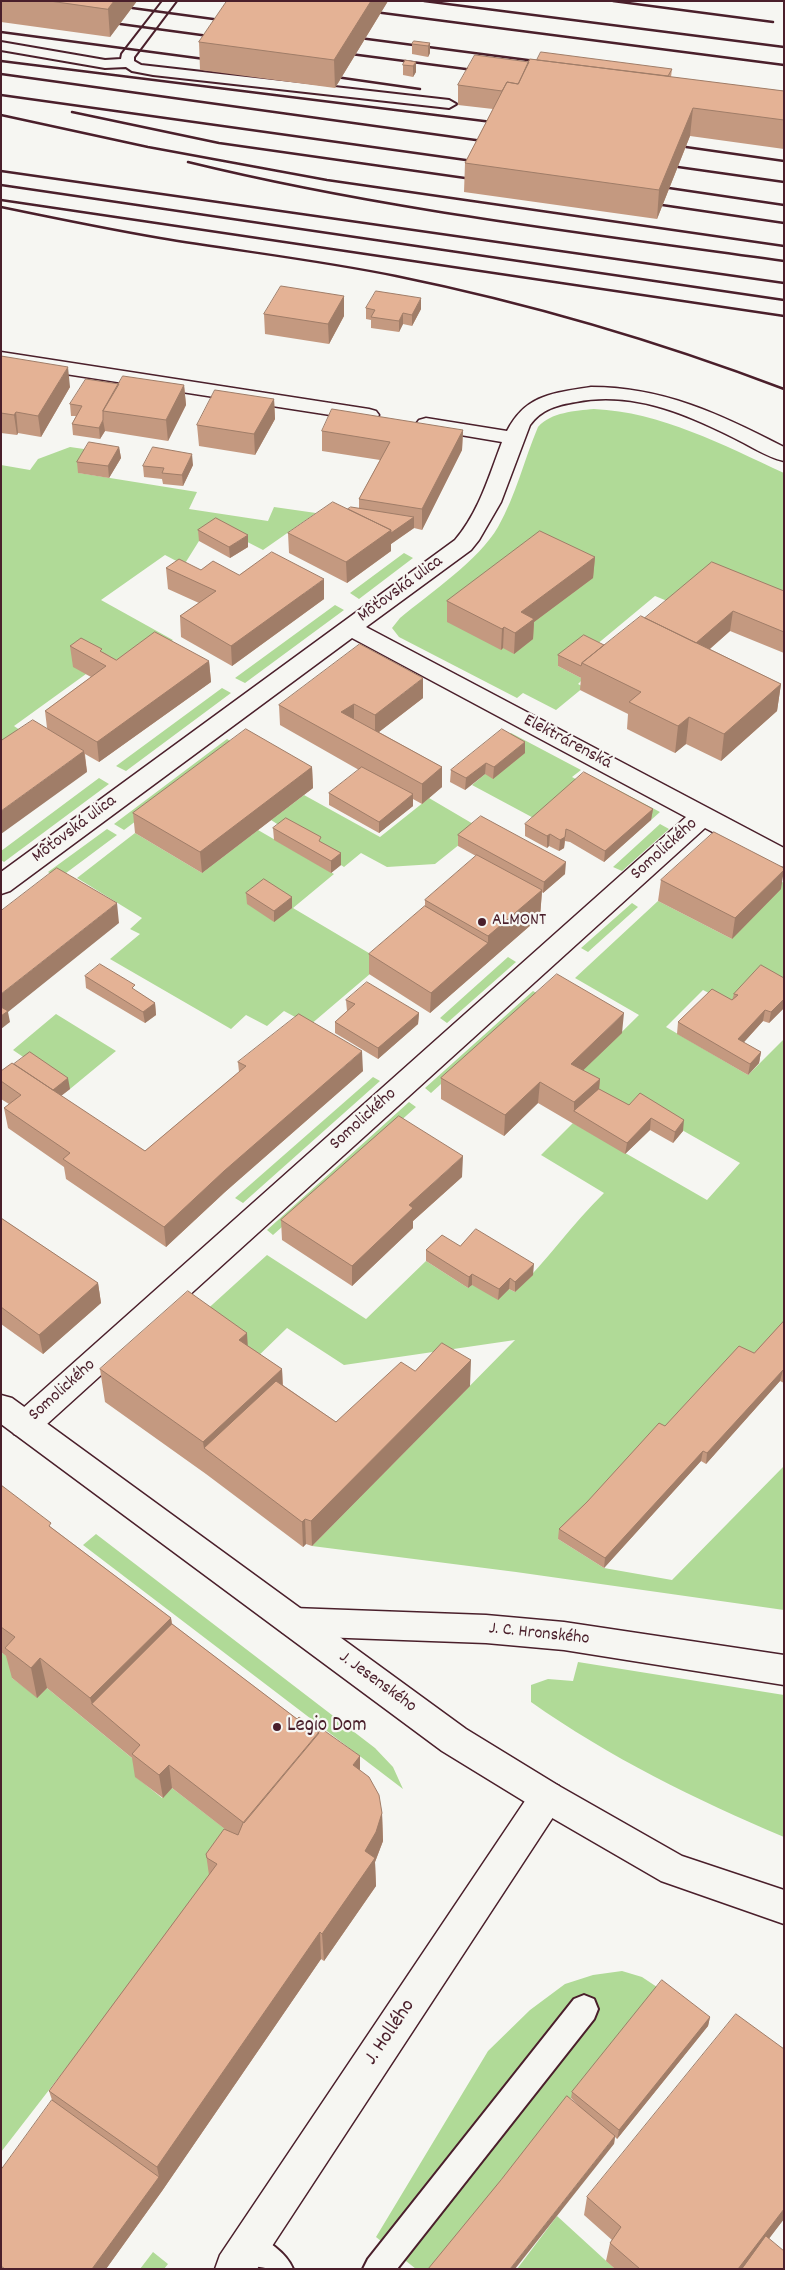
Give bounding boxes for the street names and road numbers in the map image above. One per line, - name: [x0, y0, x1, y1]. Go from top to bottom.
- street label: Môťovská ulica: [354, 552, 448, 628]
- street label: Elektrárenská: [519, 711, 615, 775]
- street label: Môťovská ulica: [29, 791, 121, 869]
- street label: Somolického: [627, 814, 703, 886]
- street label: Somolického: [326, 1084, 402, 1156]
- street label: Somolického: [25, 1355, 101, 1427]
- street label: J. C. Hronského: [488, 1619, 590, 1651]
- street label: J. Jesenského: [334, 1648, 420, 1718]
- street label: J. Hollého: [360, 1995, 422, 2071]

